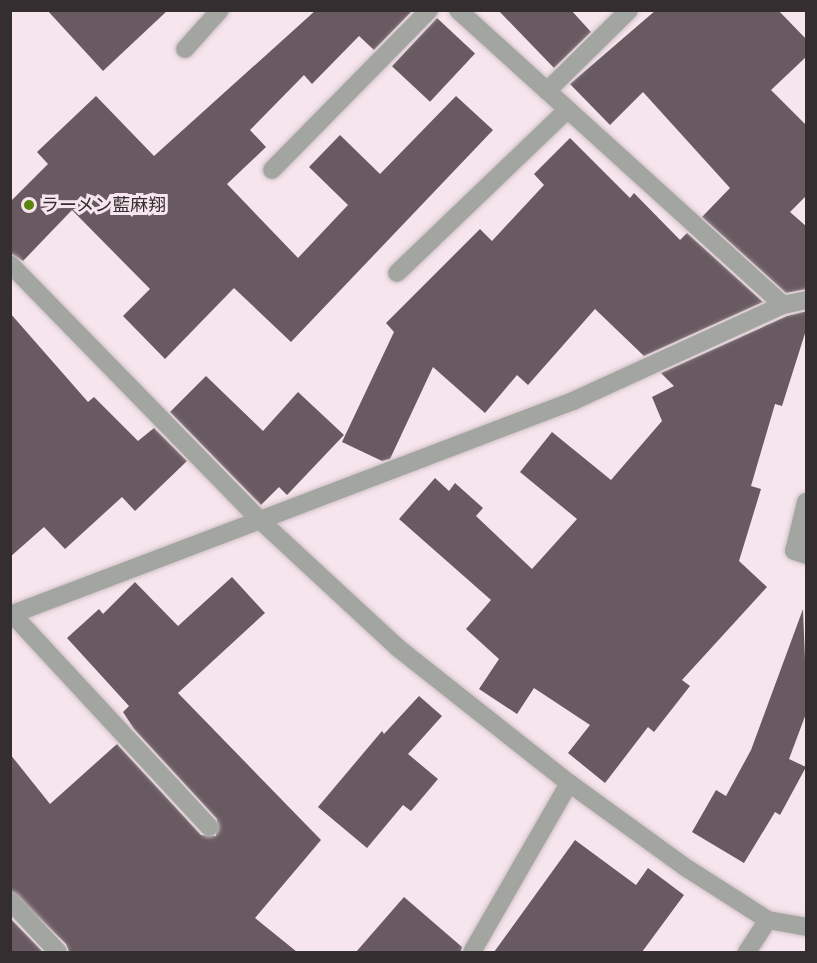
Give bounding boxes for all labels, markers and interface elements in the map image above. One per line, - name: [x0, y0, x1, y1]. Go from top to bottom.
- place label: ラーメン藍麻翔: [41, 194, 167, 216]
- marker: ラーメン藍麻翔: [22, 198, 36, 212]

